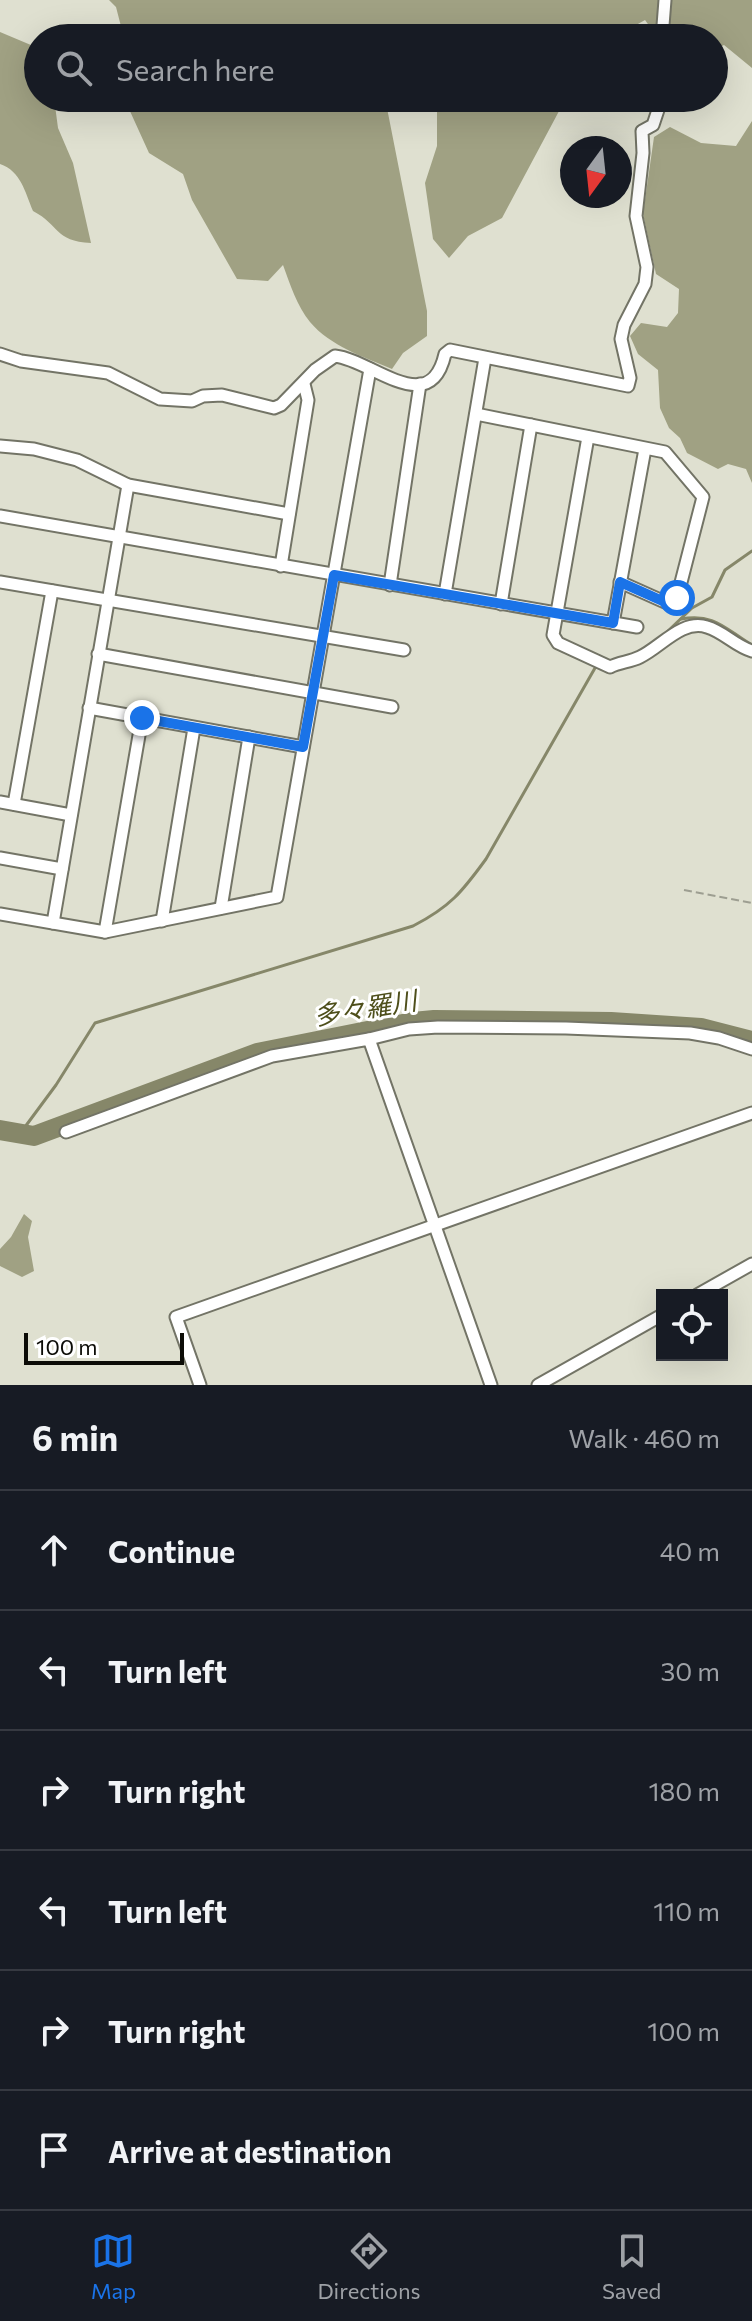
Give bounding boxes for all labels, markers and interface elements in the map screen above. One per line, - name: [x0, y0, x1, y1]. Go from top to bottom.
- search box: [24, 24, 728, 112]
- icon: search: [52, 46, 96, 90]
- text: Search here: [116, 50, 275, 87]
- north arrow: [560, 136, 632, 208]
- route start: [659, 580, 695, 616]
- route end: [124, 700, 160, 736]
- water label: 多々羅川: [311, 983, 422, 1030]
- map controls: [656, 1289, 728, 1361]
- button: locate: [656, 1289, 728, 1361]
- scale bar: [24, 1329, 184, 1365]
- text: 100 m: [36, 1333, 98, 1360]
- text: 6 min: [32, 1416, 118, 1458]
- text: Walk · 460 m: [568, 1422, 720, 1453]
- icon: ahead: [32, 1528, 76, 1572]
- text: Continue: [108, 1532, 235, 1569]
- text: 40 m: [660, 1535, 720, 1566]
- icon: left: [32, 1648, 76, 1692]
- text: Turn left: [108, 1652, 227, 1689]
- text: 30 m: [661, 1655, 720, 1686]
- icon: right: [32, 1768, 76, 1812]
- text: Turn right: [108, 1772, 245, 1809]
- text: 180 m: [648, 1775, 720, 1806]
- icon: left: [32, 1888, 76, 1932]
- text: Turn left: [108, 1892, 227, 1929]
- text: 110 m: [653, 1895, 720, 1926]
- icon: right: [32, 2008, 76, 2052]
- text: Turn right: [108, 2012, 245, 2049]
- text: 100 m: [647, 2015, 720, 2046]
- icon: arrive: [32, 2128, 76, 2172]
- text: Arrive at destination: [108, 2132, 392, 2169]
- tab: Map: [91, 2229, 136, 2304]
- tab: Directions: [317, 2229, 421, 2304]
- tab: Saved: [602, 2229, 661, 2304]

